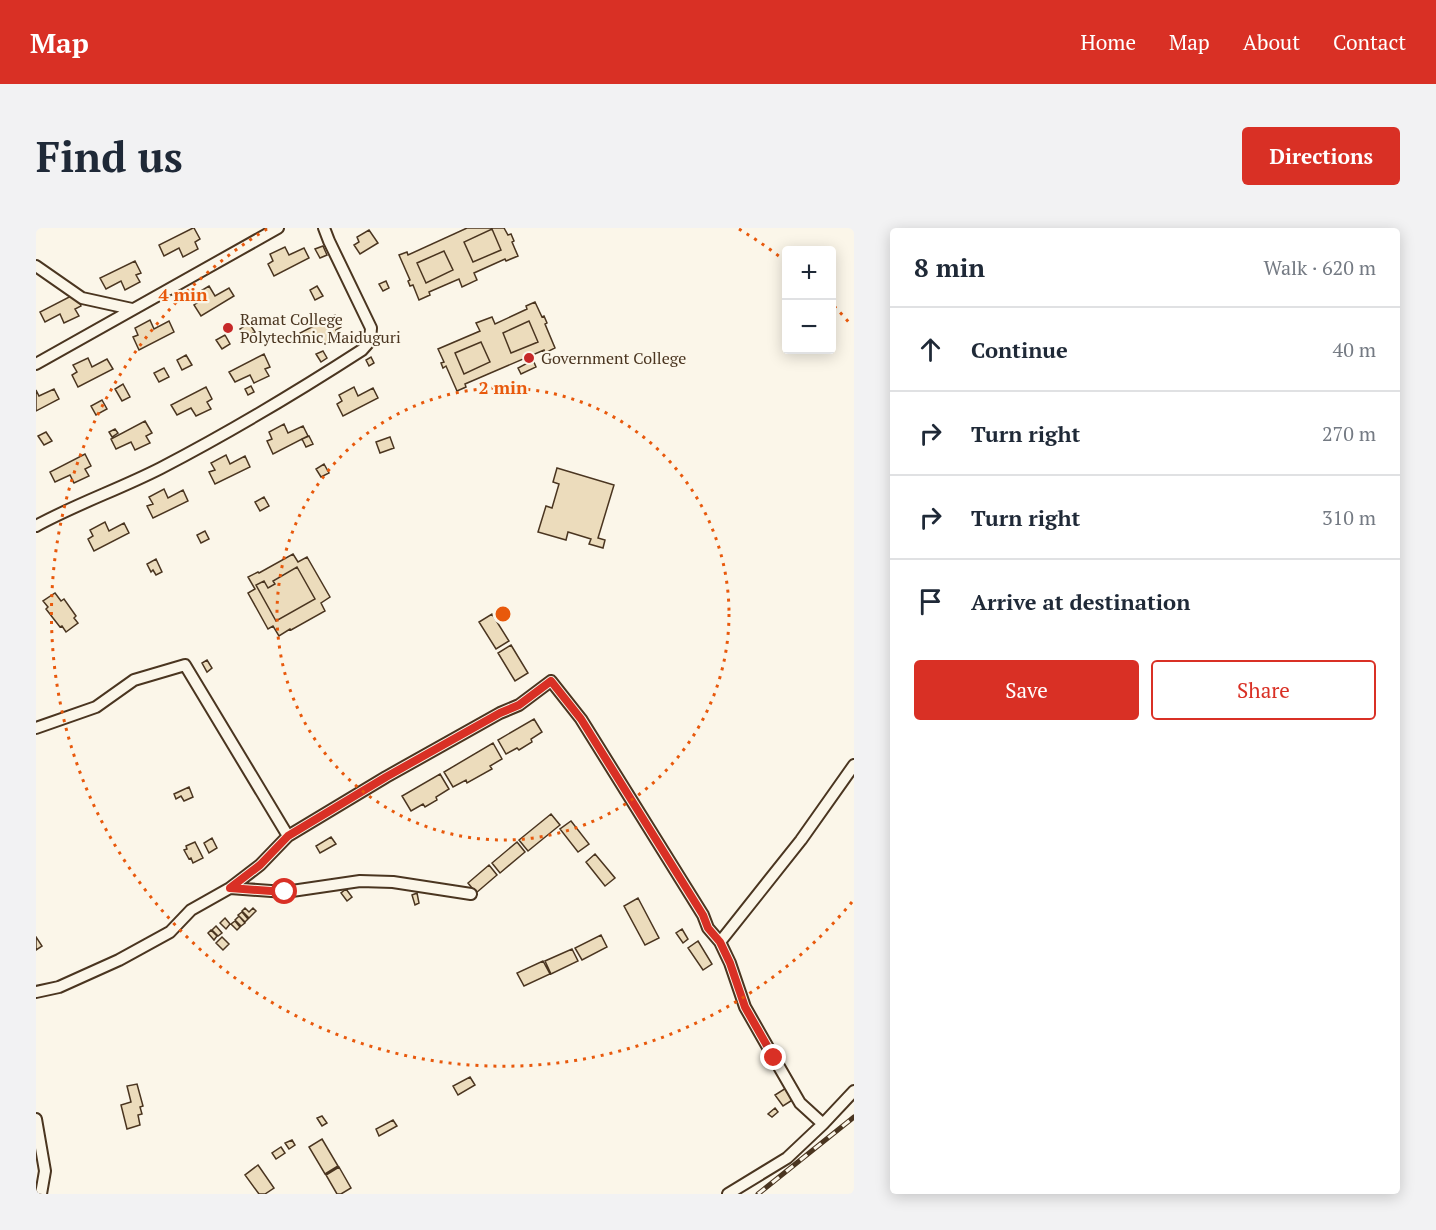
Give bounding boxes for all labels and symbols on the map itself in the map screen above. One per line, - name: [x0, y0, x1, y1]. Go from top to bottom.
- text: 4 min: [158, 282, 208, 306]
- place label: Ramat College Polytechnic Maiduguri: [240, 308, 401, 348]
- marker: Ramat College Polytechnic Maiduguri: [221, 321, 235, 335]
- place label: Government College: [541, 347, 686, 369]
- marker: Government College: [522, 351, 536, 365]
- text: 2 min: [478, 375, 528, 399]
- centre of rings: [493, 604, 513, 624]
- route start: [271, 878, 297, 904]
- route end: [760, 1044, 786, 1070]

